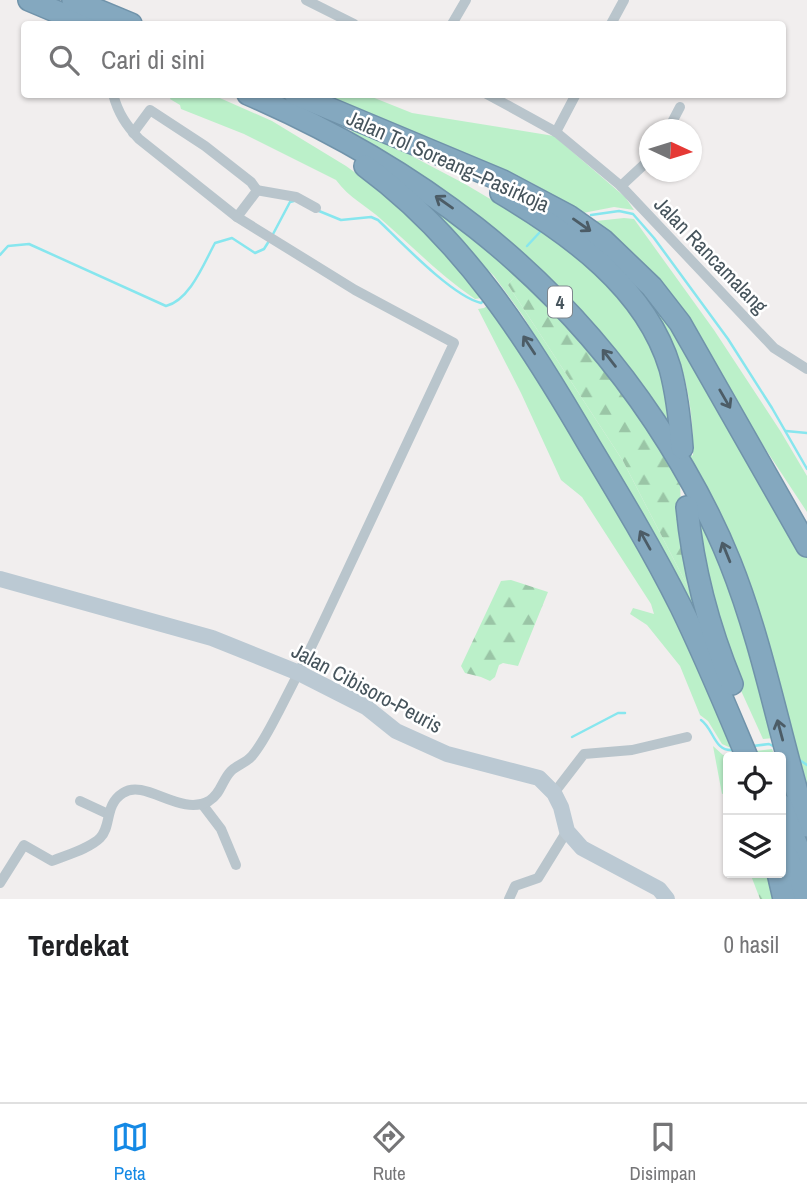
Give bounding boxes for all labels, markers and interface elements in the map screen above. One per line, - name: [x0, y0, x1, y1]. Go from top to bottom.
- search box: [21, 21, 786, 98]
- icon: search: [45, 41, 83, 79]
- text: Cari di sini: [101, 42, 205, 77]
- street label: Jalan Tol Soreang–Pasirkoja: [342, 103, 554, 219]
- north arrow: [639, 119, 702, 182]
- street label: Jalan Rancamalang: [648, 190, 775, 320]
- one-way arrow: [435, 195, 454, 209]
- one-way arrow: [572, 218, 591, 232]
- road number: 4: [548, 286, 572, 318]
- one-way arrow: [522, 335, 536, 355]
- one-way arrow: [601, 349, 616, 367]
- one-way arrow: [718, 388, 732, 408]
- one-way arrow: [638, 530, 651, 551]
- one-way arrow: [718, 541, 731, 563]
- street label: Jalan Cibisoro-Peuris: [287, 636, 447, 740]
- one-way arrow: [773, 719, 786, 742]
- map controls: [723, 752, 786, 878]
- button: locate: [723, 752, 786, 815]
- button: layers: [723, 815, 786, 878]
- text: Terdekat: [28, 925, 129, 965]
- text: 0 hasil: [723, 929, 779, 960]
- tab: Peta: [111, 1118, 149, 1186]
- tab: Rute: [370, 1118, 408, 1186]
- tab: Disimpan: [630, 1118, 696, 1186]

